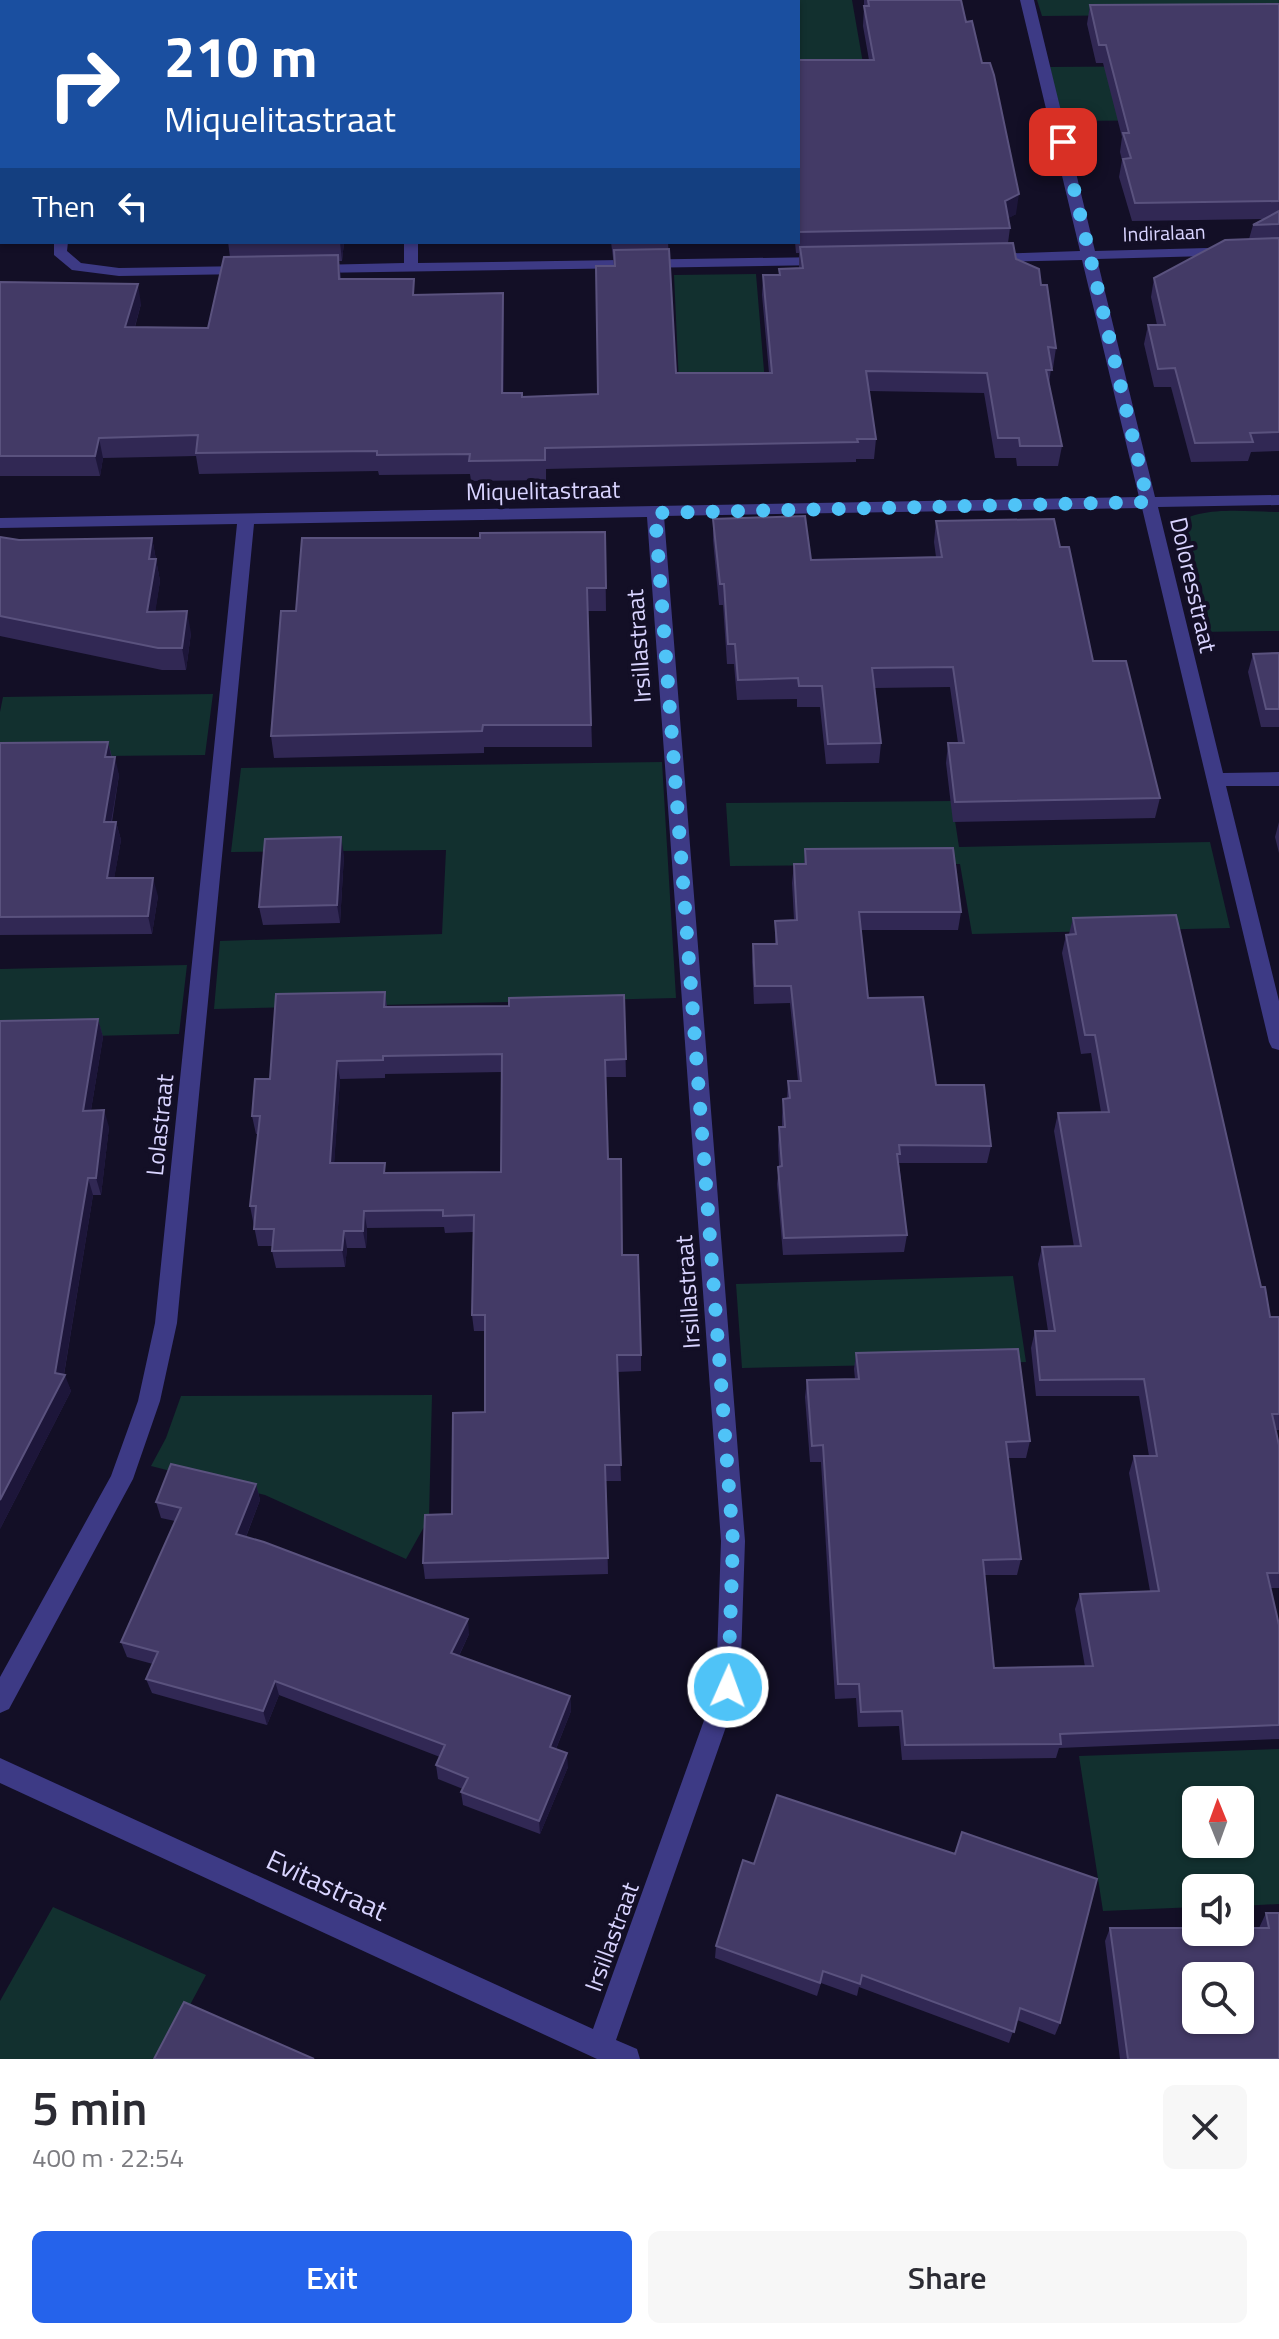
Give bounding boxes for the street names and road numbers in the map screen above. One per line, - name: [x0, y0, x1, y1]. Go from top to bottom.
- street label: Indiralaan: [1122, 216, 1206, 249]
- street label: Miquelitastraat: [465, 471, 621, 509]
- street label: Doloresstraat: [1161, 513, 1227, 657]
- street label: Irsillastraat: [616, 587, 660, 704]
- street label: Lolastraat: [136, 1072, 182, 1177]
- street label: Irsillastraat: [665, 1233, 709, 1350]
- street label: Evitastraat: [260, 1838, 395, 1931]
- street label: Irsillastraat: [575, 1876, 648, 1996]

